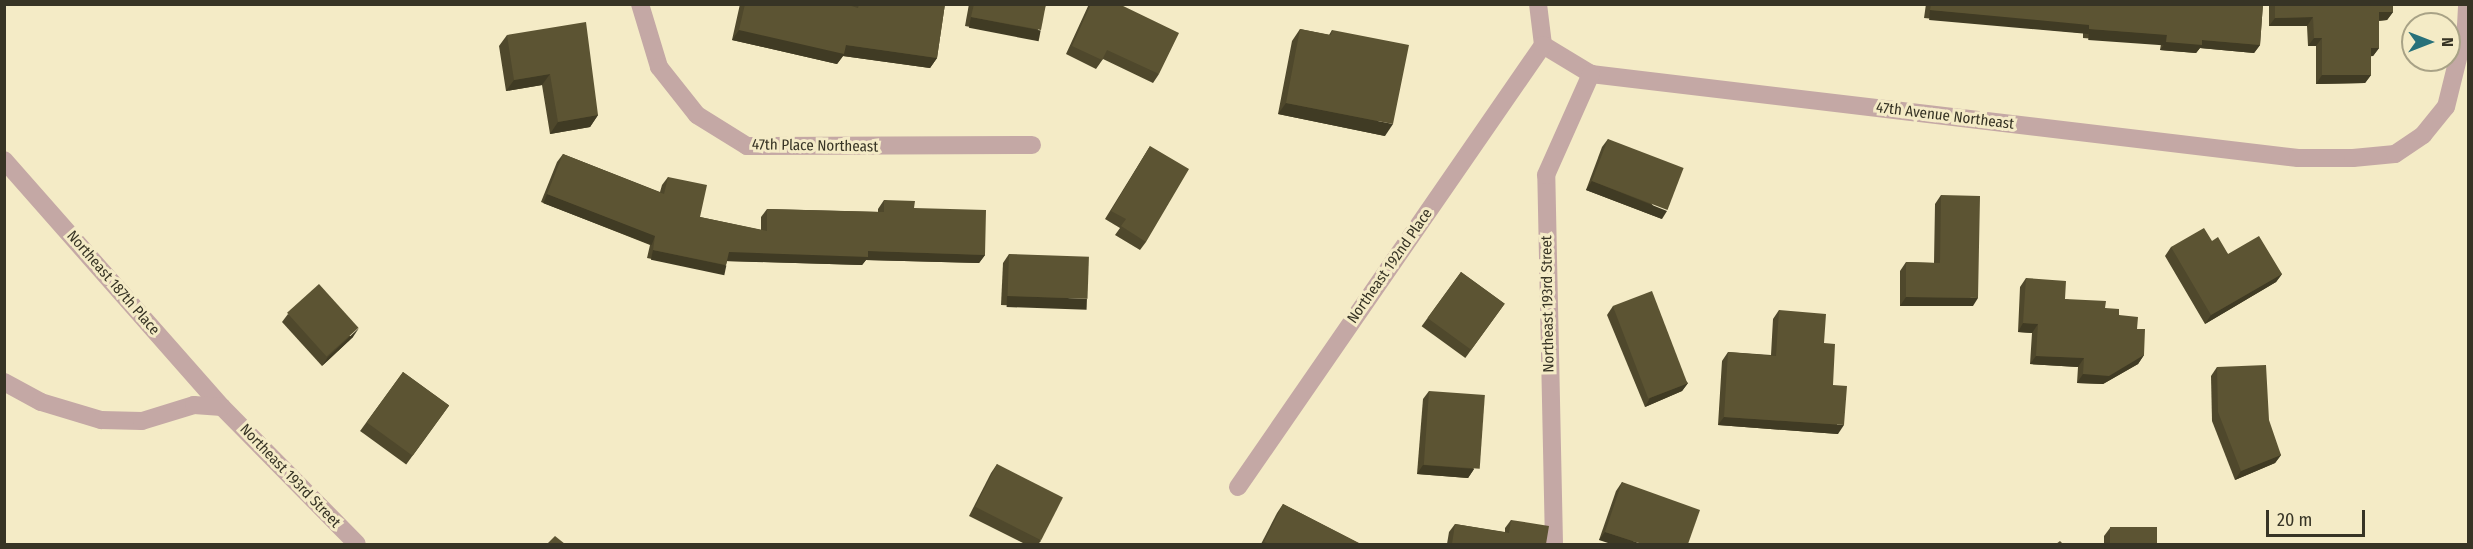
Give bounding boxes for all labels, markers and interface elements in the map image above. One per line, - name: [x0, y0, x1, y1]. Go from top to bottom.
- north arrow: [2401, 12, 2461, 72]
- text: N: [2438, 37, 2457, 47]
- street label: 47th Avenue Northeast: [1875, 99, 2015, 133]
- street label: 47th Place Northeast: [752, 136, 878, 156]
- street label: Northeast 192nd Place: [1344, 205, 1436, 327]
- street label: Northeast 187th Place: [63, 227, 163, 339]
- street label: Northeast 193rd Street: [1538, 235, 1558, 373]
- street label: Northeast 193rd Street: [236, 420, 344, 532]
- scale bar: [2269, 498, 2368, 536]
- text: 20 m: [2277, 509, 2312, 531]

